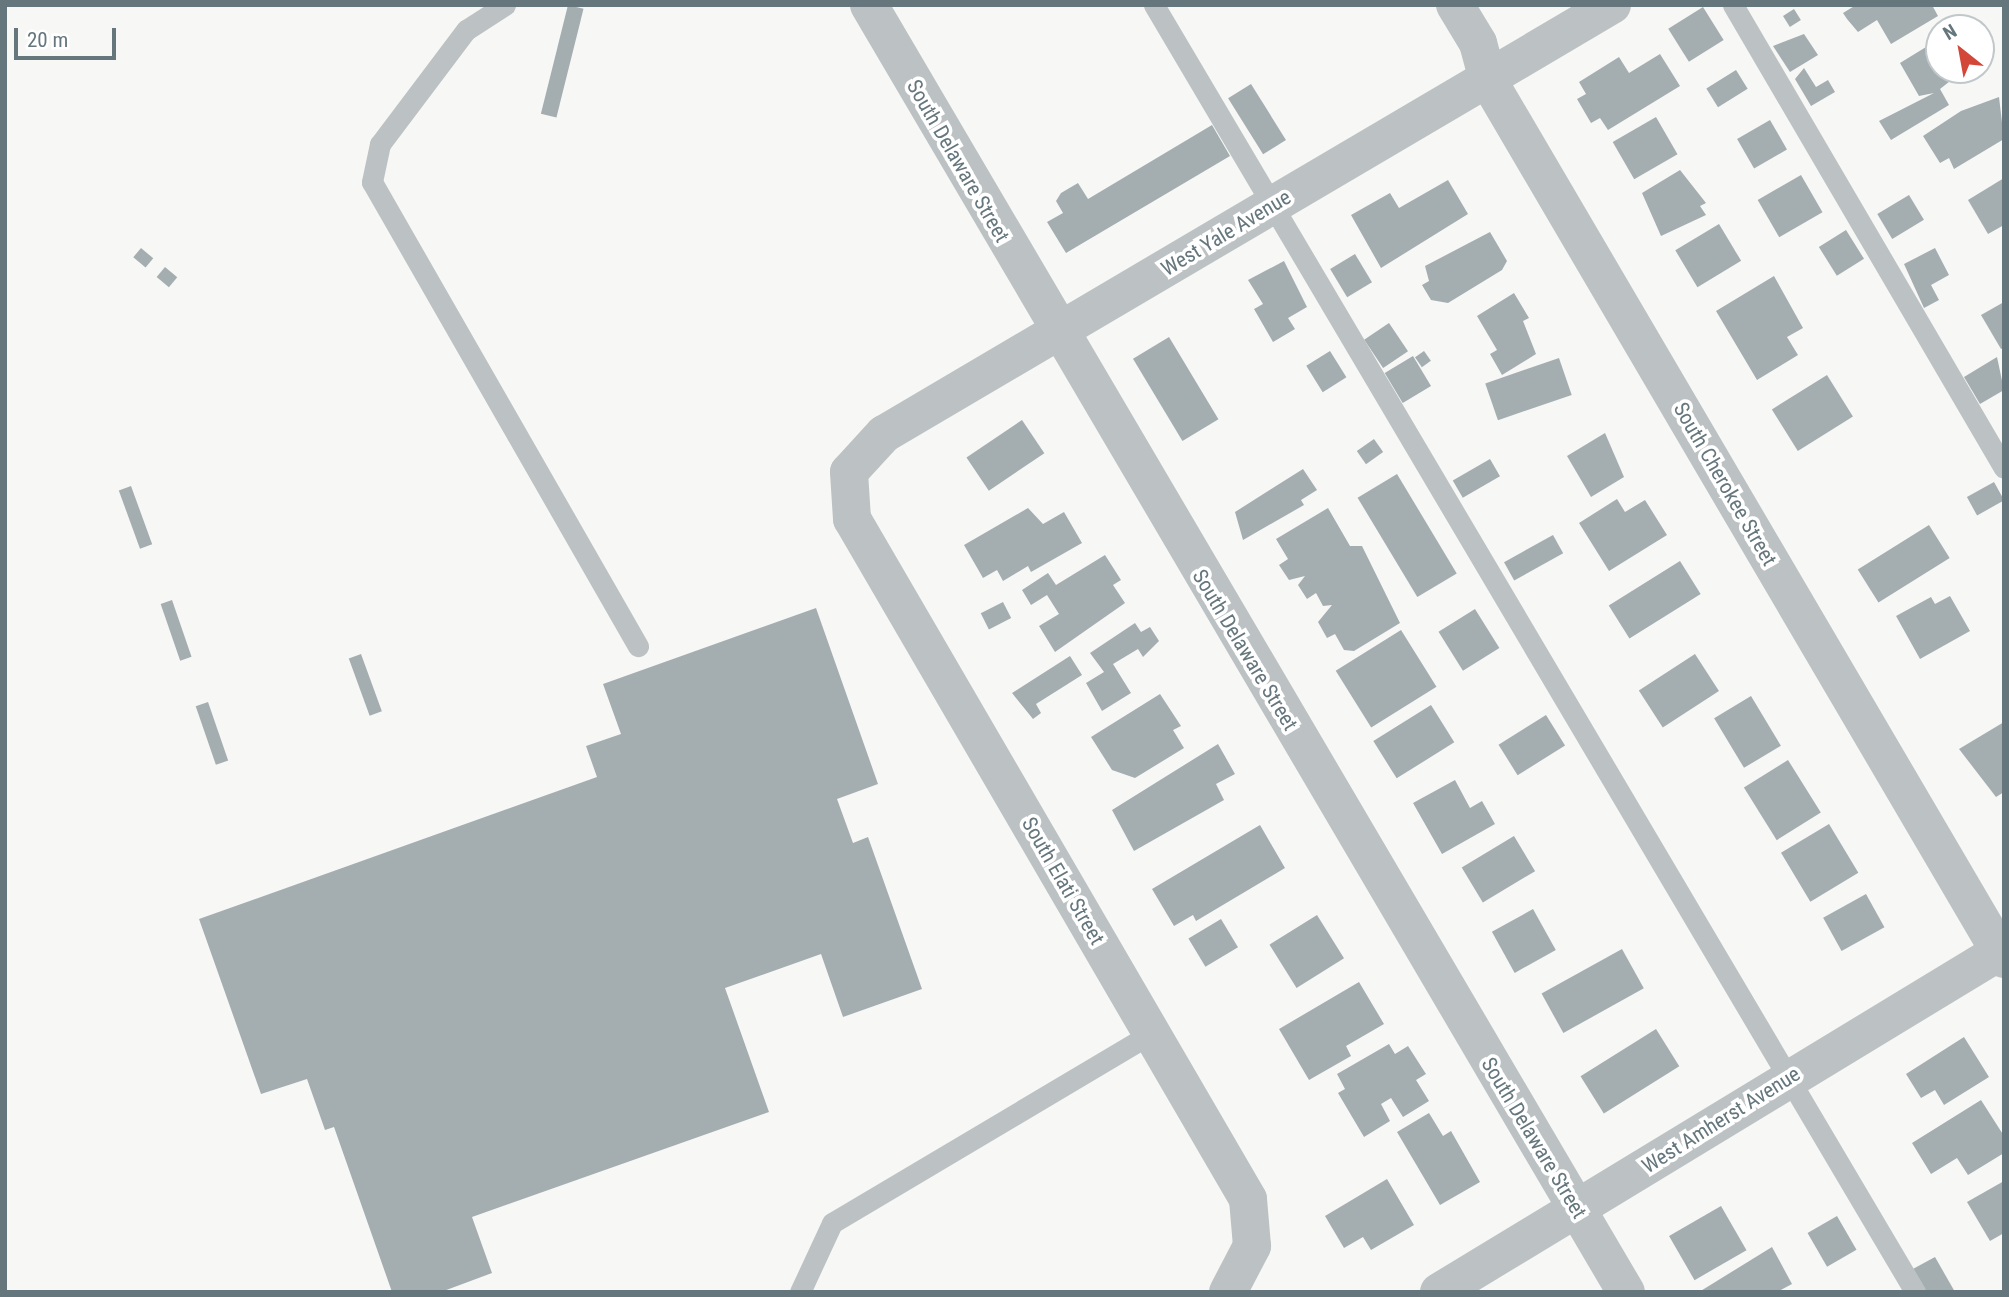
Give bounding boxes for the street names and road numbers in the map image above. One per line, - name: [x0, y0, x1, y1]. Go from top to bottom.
- street label: South Delaware Street: [901, 75, 1015, 247]
- street label: West Yale Avenue: [1157, 184, 1295, 282]
- street label: South Cherokee Street: [1668, 398, 1782, 570]
- street label: South Delaware Street: [1187, 565, 1303, 735]
- street label: South Elati Street: [1016, 813, 1110, 949]
- street label: South Delaware Street: [1476, 1053, 1592, 1223]
- street label: West Amherst Avenue: [1637, 1061, 1805, 1179]

